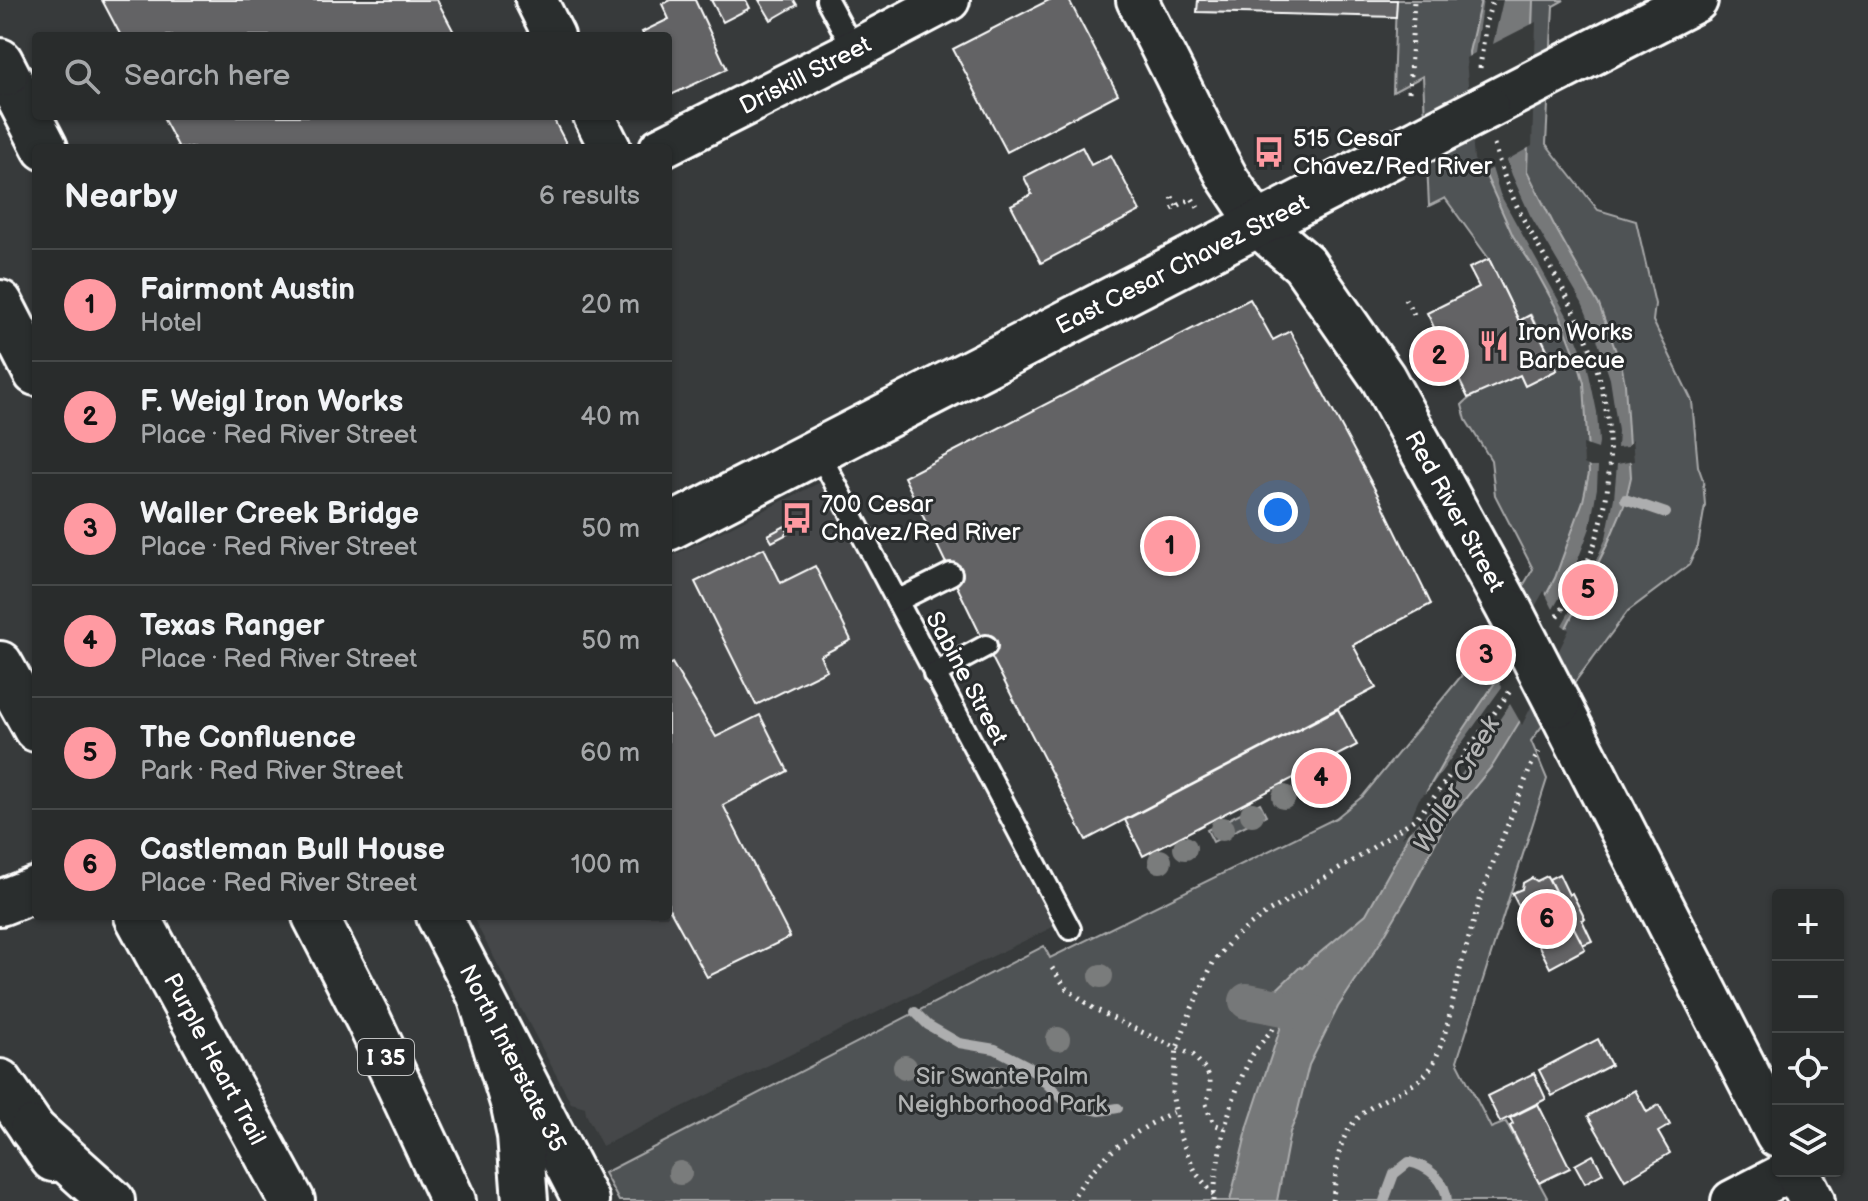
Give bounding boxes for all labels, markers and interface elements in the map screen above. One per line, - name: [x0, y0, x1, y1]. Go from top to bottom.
- street label: Driskill Street: [735, 30, 876, 121]
- search box: [32, 32, 672, 120]
- icon: search: [60, 54, 104, 98]
- text: Search here: [124, 58, 290, 94]
- place label: 515 Cesar Chavez/Red River: [1293, 124, 1493, 181]
- bus stop icon: 515 Cesar Chavez/Red River: [1252, 135, 1286, 169]
- text: Nearby: [64, 176, 178, 217]
- text: 6 results: [539, 181, 640, 212]
- street label: East Cesar Chavez Street: [1051, 188, 1314, 341]
- text: Fairmont Austin: [140, 272, 355, 308]
- text: 1: [85, 290, 95, 321]
- text: 20 m: [581, 290, 640, 321]
- text: Hotel: [140, 308, 202, 339]
- place label: Iron Works Barbecue: [1518, 318, 1633, 375]
- pin: 2: [1413, 326, 1465, 386]
- restaurant icon: Iron Works Barbecue: [1477, 329, 1511, 363]
- text: F. Weigl Iron Works: [140, 384, 403, 420]
- text: 2: [82, 402, 98, 433]
- text: 40 m: [580, 402, 640, 433]
- text: Place · Red River Street: [140, 420, 417, 451]
- street label: Red River Street: [1398, 426, 1511, 597]
- place label: 700 Cesar Chavez/Red River: [821, 490, 1021, 547]
- your location: [1258, 492, 1298, 532]
- text: Waller Creek Bridge: [140, 496, 419, 532]
- bus stop icon: 700 Cesar Chavez/Red River: [780, 501, 814, 535]
- text: 3: [82, 514, 98, 545]
- text: 50 m: [581, 514, 640, 545]
- pin: 1: [1144, 516, 1196, 576]
- text: Place · Red River Street: [140, 532, 417, 563]
- pin: 5: [1562, 560, 1614, 620]
- street label: Sabine Street: [919, 607, 1014, 750]
- text: Texas Ranger: [140, 608, 324, 644]
- pin: 3: [1460, 625, 1512, 685]
- text: 4: [82, 626, 98, 657]
- text: 50 m: [581, 626, 640, 657]
- text: Place · Red River Street: [140, 644, 417, 675]
- water label: Waller Creek: [1407, 710, 1508, 858]
- text: The Confluence: [140, 720, 356, 756]
- text: 5: [82, 738, 98, 769]
- text: 60 m: [580, 738, 640, 769]
- pin: 4: [1295, 748, 1347, 808]
- text: Park · Red River Street: [140, 756, 403, 787]
- text: Castleman Bull House: [140, 832, 445, 868]
- text: 6: [82, 850, 98, 881]
- text: 100 m: [571, 850, 640, 881]
- text: Place · Red River Street: [140, 868, 417, 899]
- pin: 6: [1521, 889, 1573, 949]
- map controls: [1772, 889, 1844, 1177]
- button: +: [1772, 889, 1844, 961]
- street label: North Interstate 35: [453, 960, 572, 1157]
- button: −: [1772, 961, 1844, 1033]
- street label: Purple Heart Trail: [157, 968, 272, 1150]
- button: locate: [1772, 1033, 1844, 1105]
- road number: I 35: [358, 1039, 414, 1075]
- park label: Sir Swante Palm Neighborhood Park: [897, 1062, 1107, 1119]
- button: layers: [1772, 1105, 1844, 1177]

